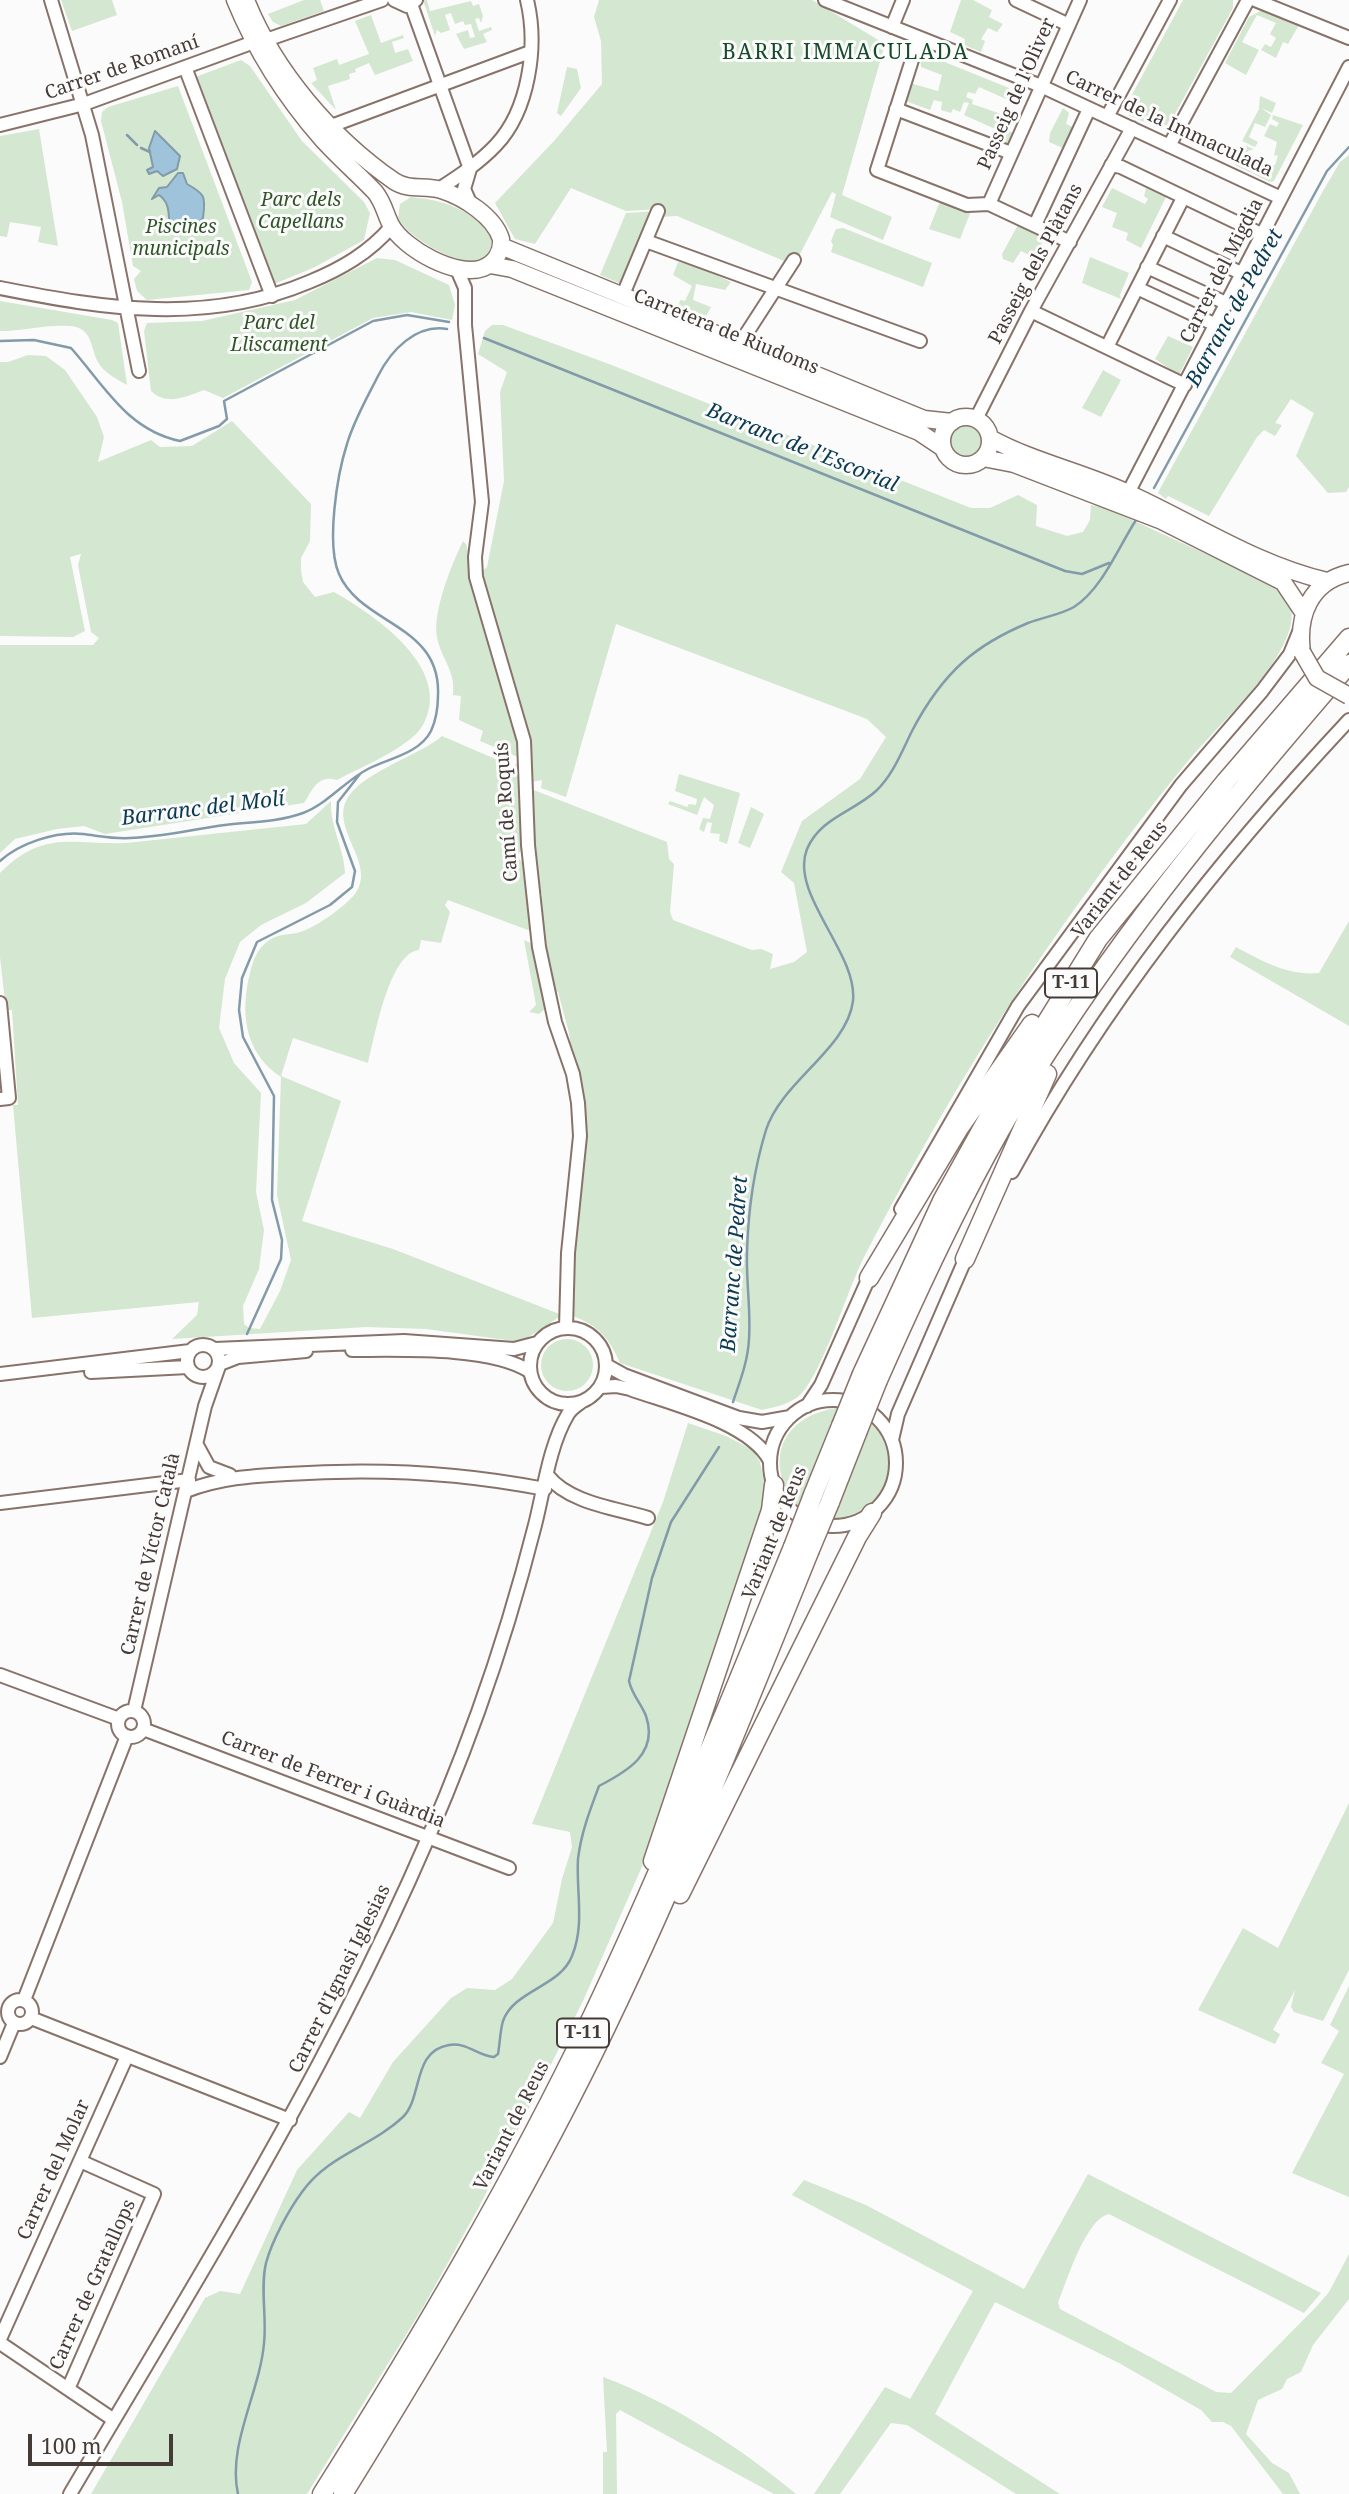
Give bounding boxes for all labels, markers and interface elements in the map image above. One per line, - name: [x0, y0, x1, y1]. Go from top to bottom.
- street label: Passeig de l'Oliver: [973, 15, 1061, 173]
- street label: Carrer de Romaní: [42, 31, 202, 105]
- district label: BARRI IMMACULADA: [724, 40, 968, 66]
- street label: Carrer de la Immaculada: [1062, 66, 1276, 182]
- street label: Passeig dels Plàtans: [984, 180, 1088, 348]
- park label: Parc dels Capellans: [258, 190, 344, 234]
- street label: Carrer del Migdia: [1176, 195, 1268, 347]
- park label: Piscines municipals: [132, 217, 230, 261]
- water label: Barranc de Pedret: [1181, 225, 1289, 391]
- street label: Carretera de Riudoms: [630, 284, 822, 380]
- park label: Parc del Lliscament: [230, 313, 328, 357]
- water label: Barranc de l'Escorial: [703, 398, 901, 498]
- street label: Camí de Roquís: [491, 741, 523, 883]
- water label: Barranc del Molí: [120, 786, 286, 832]
- street label: Variant de Reus: [1067, 817, 1173, 943]
- road number: T-11: [1045, 968, 1097, 998]
- water label: Barranc de Pedret: [716, 1175, 754, 1353]
- street label: Carrer de Víctor Català: [117, 1450, 185, 1658]
- street label: Variant de Reus: [738, 1463, 812, 1603]
- street label: Carrer de Ferrer i Guàrdia: [218, 1727, 448, 1833]
- street label: Carrer d'Ignasi Iglesias: [284, 1881, 396, 2077]
- road number: T-11: [557, 2019, 609, 2048]
- street label: Variant de Reus: [470, 2058, 554, 2194]
- street label: Carrer del Molar: [13, 2096, 95, 2244]
- street label: Carrer de Gratallops: [45, 2196, 141, 2374]
- scale bar: [32, 2420, 177, 2464]
- text: 100 m: [41, 2432, 102, 2460]

